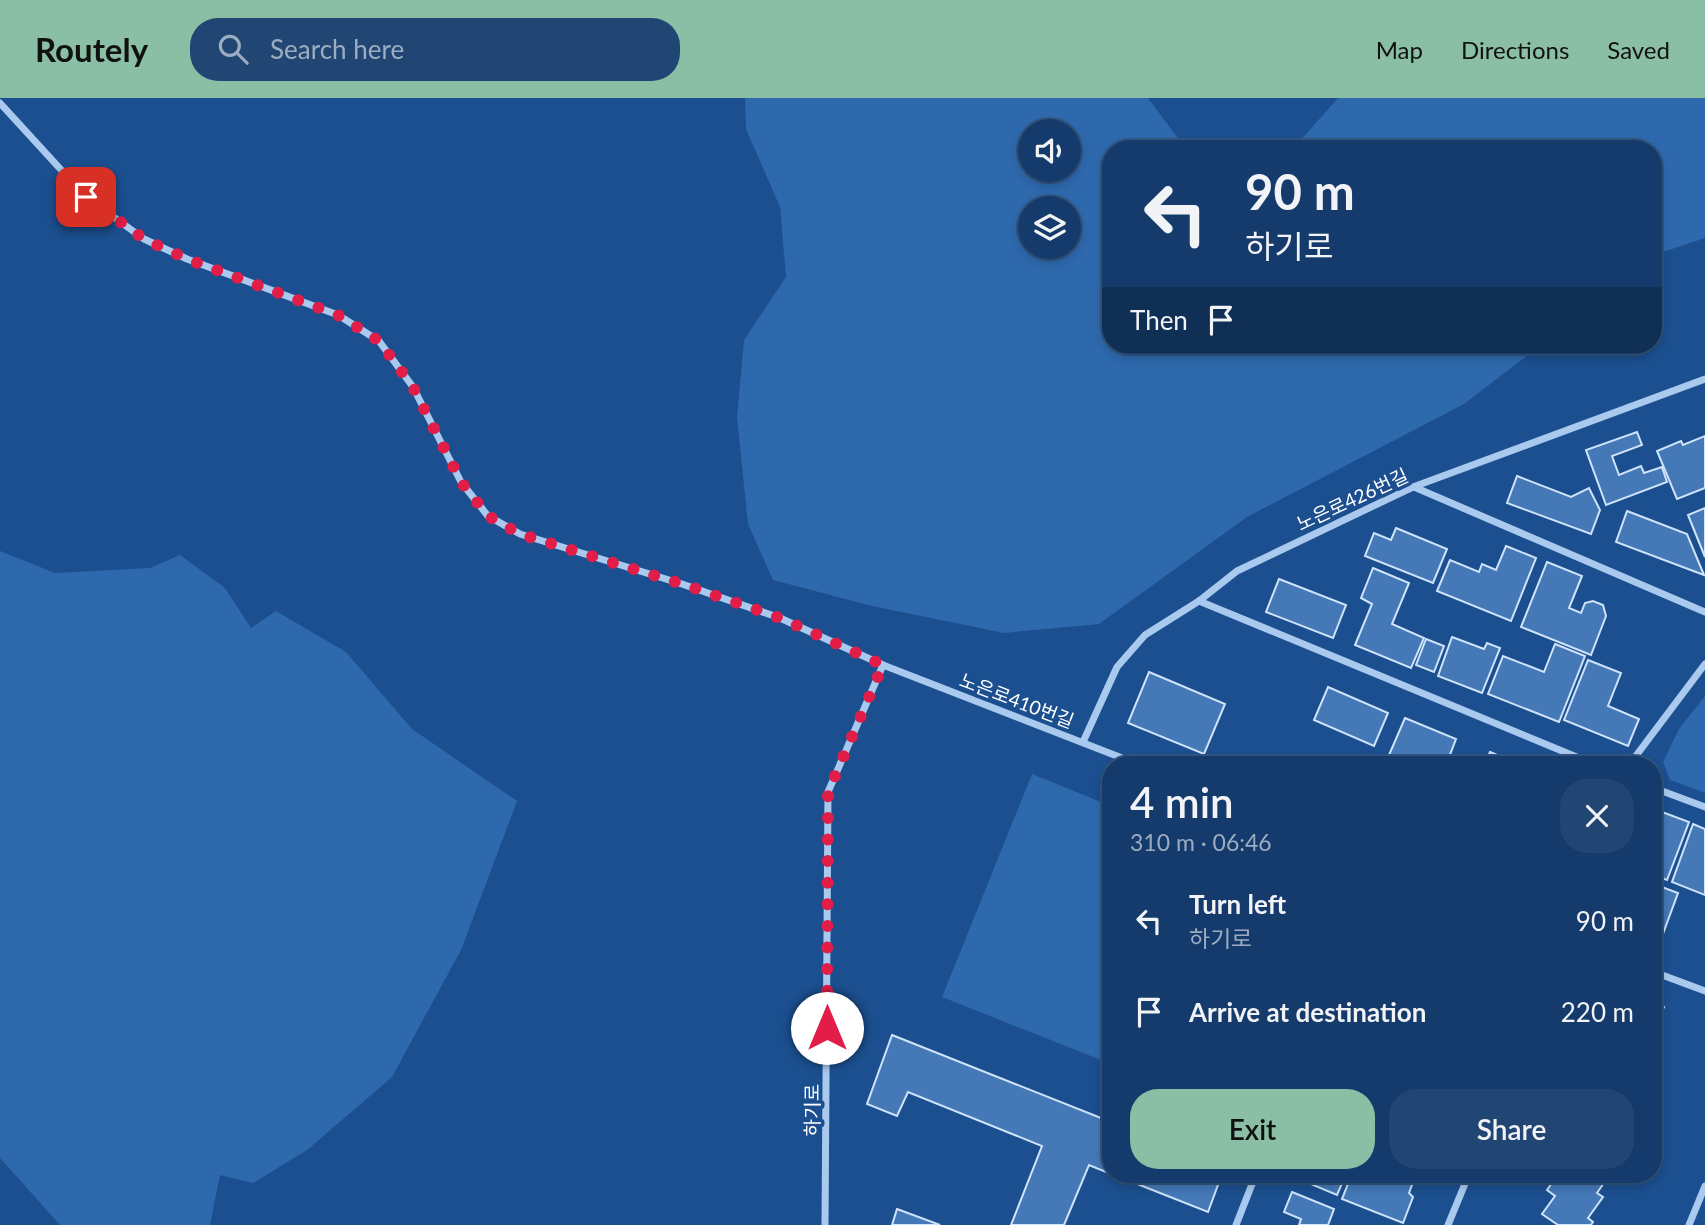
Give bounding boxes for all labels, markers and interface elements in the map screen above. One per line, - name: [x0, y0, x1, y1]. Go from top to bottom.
- search box: [190, 18, 680, 81]
- text: Routely: [35, 29, 148, 69]
- icon: search: [214, 30, 252, 68]
- text: Search here: [270, 33, 404, 65]
- text: Map: [1376, 35, 1423, 64]
- text: Directions: [1461, 35, 1569, 64]
- text: Saved: [1607, 35, 1670, 64]
- map controls: [1018, 119, 1081, 259]
- button: sound: [1018, 119, 1081, 182]
- text: 90 m: [1245, 162, 1355, 220]
- pin: [56, 167, 116, 227]
- icon: left: [1130, 168, 1221, 259]
- icon: arrive: [67, 178, 105, 216]
- button: layers: [1018, 196, 1081, 259]
- text: 하기로: [1245, 226, 1333, 265]
- icon: arrive: [1202, 301, 1240, 339]
- text: Then: [1130, 304, 1188, 336]
- street label: 노은로426번길: [1293, 463, 1411, 535]
- street label: 노은로410번길: [957, 668, 1077, 732]
- text: 4 min: [1130, 777, 1234, 827]
- button: close: [1560, 779, 1634, 853]
- text: 310 m · 06:46: [1130, 828, 1272, 856]
- text: Turn left: [1189, 888, 1286, 920]
- icon: left: [1130, 902, 1168, 940]
- text: 90 m: [1576, 905, 1634, 937]
- text: 하기로: [1189, 924, 1252, 952]
- position arrow: [790, 991, 864, 1065]
- icon: arrive: [1130, 993, 1168, 1031]
- text: Arrive at destination: [1189, 996, 1426, 1028]
- text: 220 m: [1561, 996, 1634, 1028]
- street label: 하기로: [800, 1084, 823, 1136]
- button: Exit: [1130, 1089, 1375, 1169]
- button: Share: [1389, 1089, 1634, 1169]

